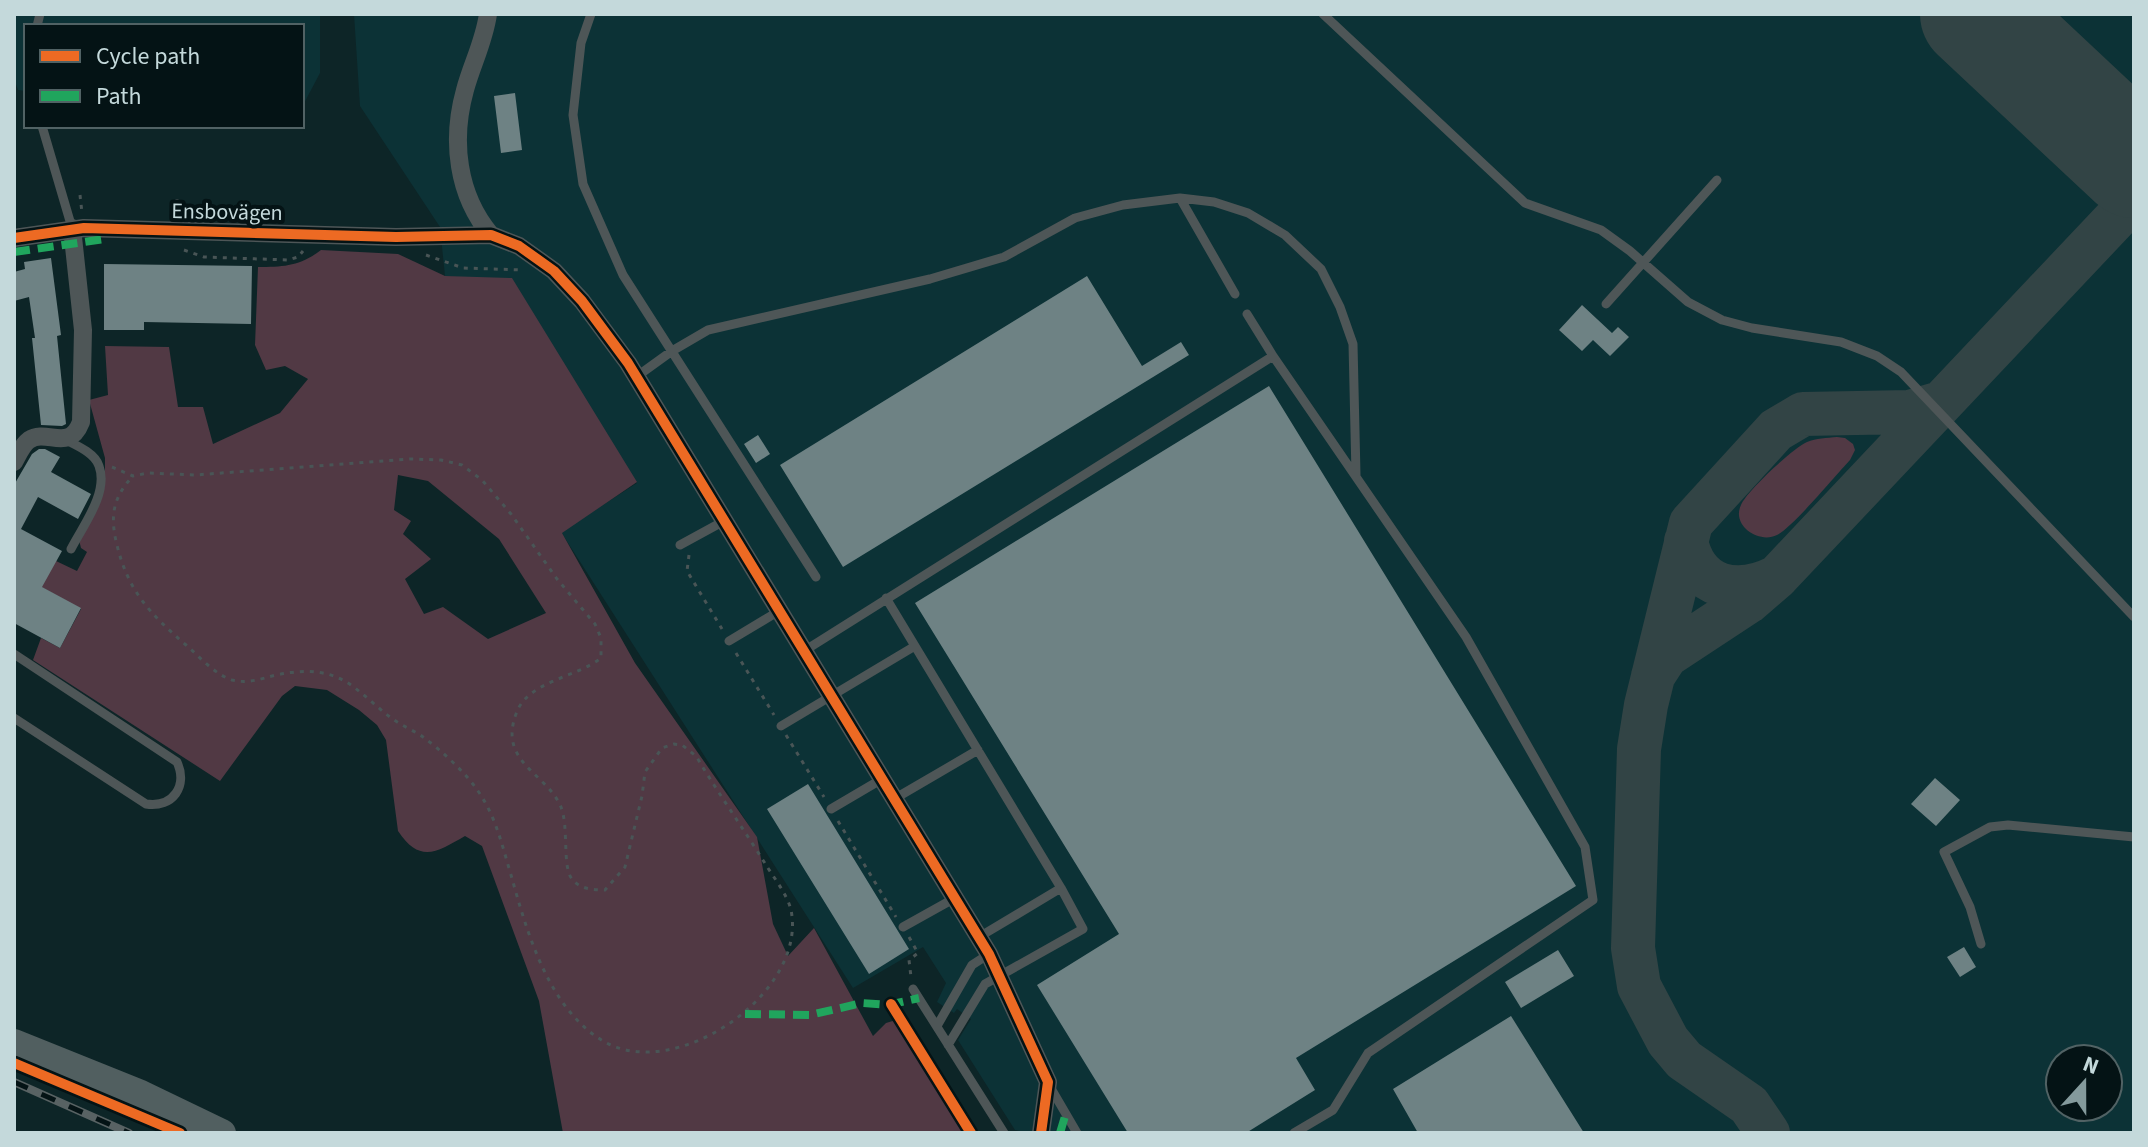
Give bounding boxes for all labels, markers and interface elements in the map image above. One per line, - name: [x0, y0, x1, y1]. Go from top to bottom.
- legend: [24, 24, 304, 128]
- text: Cycle path: [96, 39, 200, 74]
- text: Path: [96, 79, 142, 114]
- street label: Ensbovägen: [171, 195, 283, 229]
- north arrow: [2044, 1043, 2124, 1123]
- text: N: [2078, 1048, 2103, 1083]

